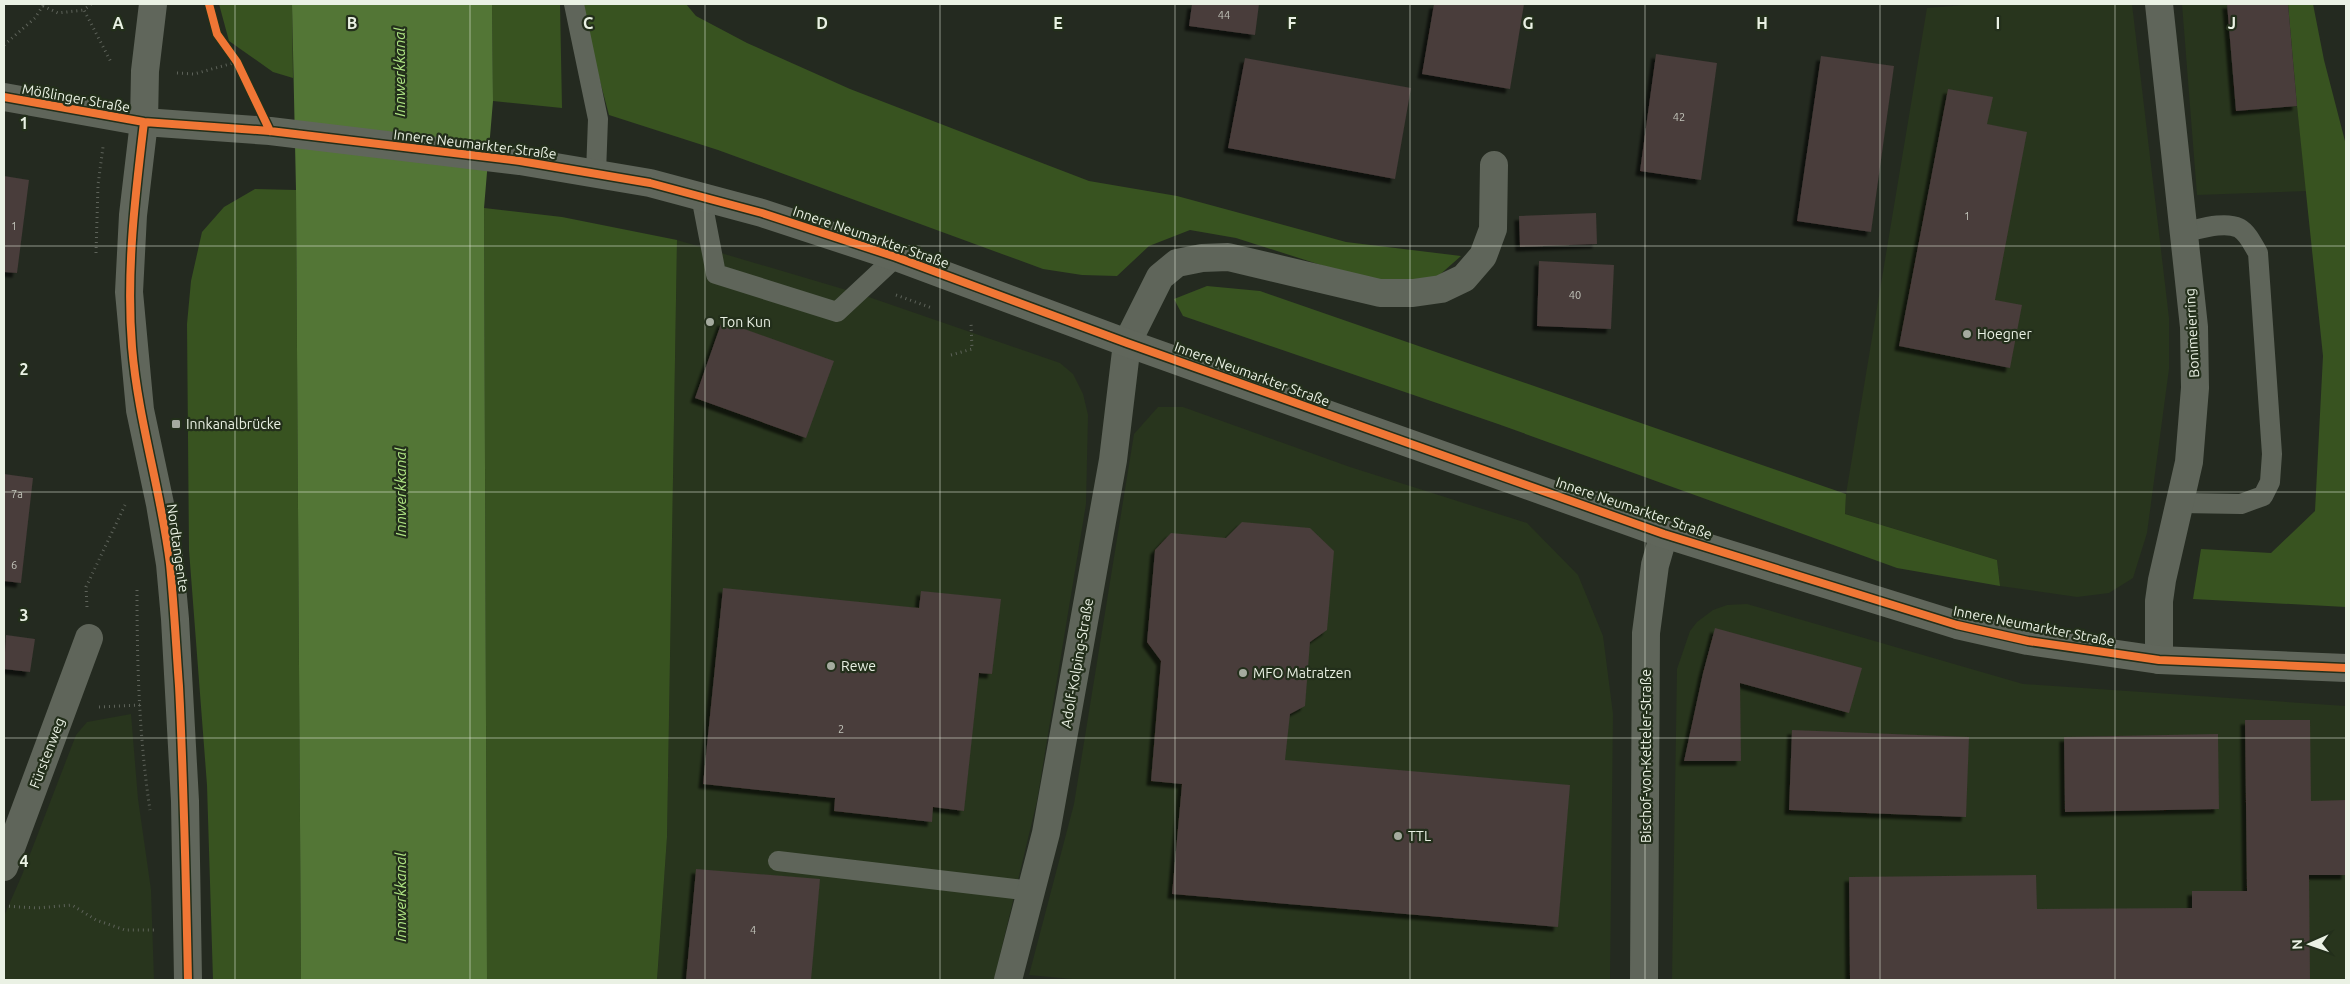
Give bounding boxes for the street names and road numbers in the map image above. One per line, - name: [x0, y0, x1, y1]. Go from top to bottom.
- street label: Mößlinger Straße: [21, 81, 131, 115]
- street label: Innere Neumarkter Straße: [393, 126, 557, 162]
- street label: Innere Neumarkter Straße: [791, 203, 951, 271]
- street label: Bonimeierring: [2182, 288, 2202, 378]
- street label: Innere Neumarkter Straße: [1172, 338, 1332, 410]
- street label: Innere Neumarkter Straße: [1554, 474, 1714, 542]
- street label: Nordtangente: [164, 503, 192, 593]
- street label: Adolf-Kolping-Straße: [1058, 597, 1096, 729]
- street label: Innere Neumarkter Straße: [1952, 602, 2116, 650]
- street label: Bischof-von-Ketteler-Straße: [1638, 669, 1654, 843]
- street label: Fürstenweg: [26, 715, 68, 791]

